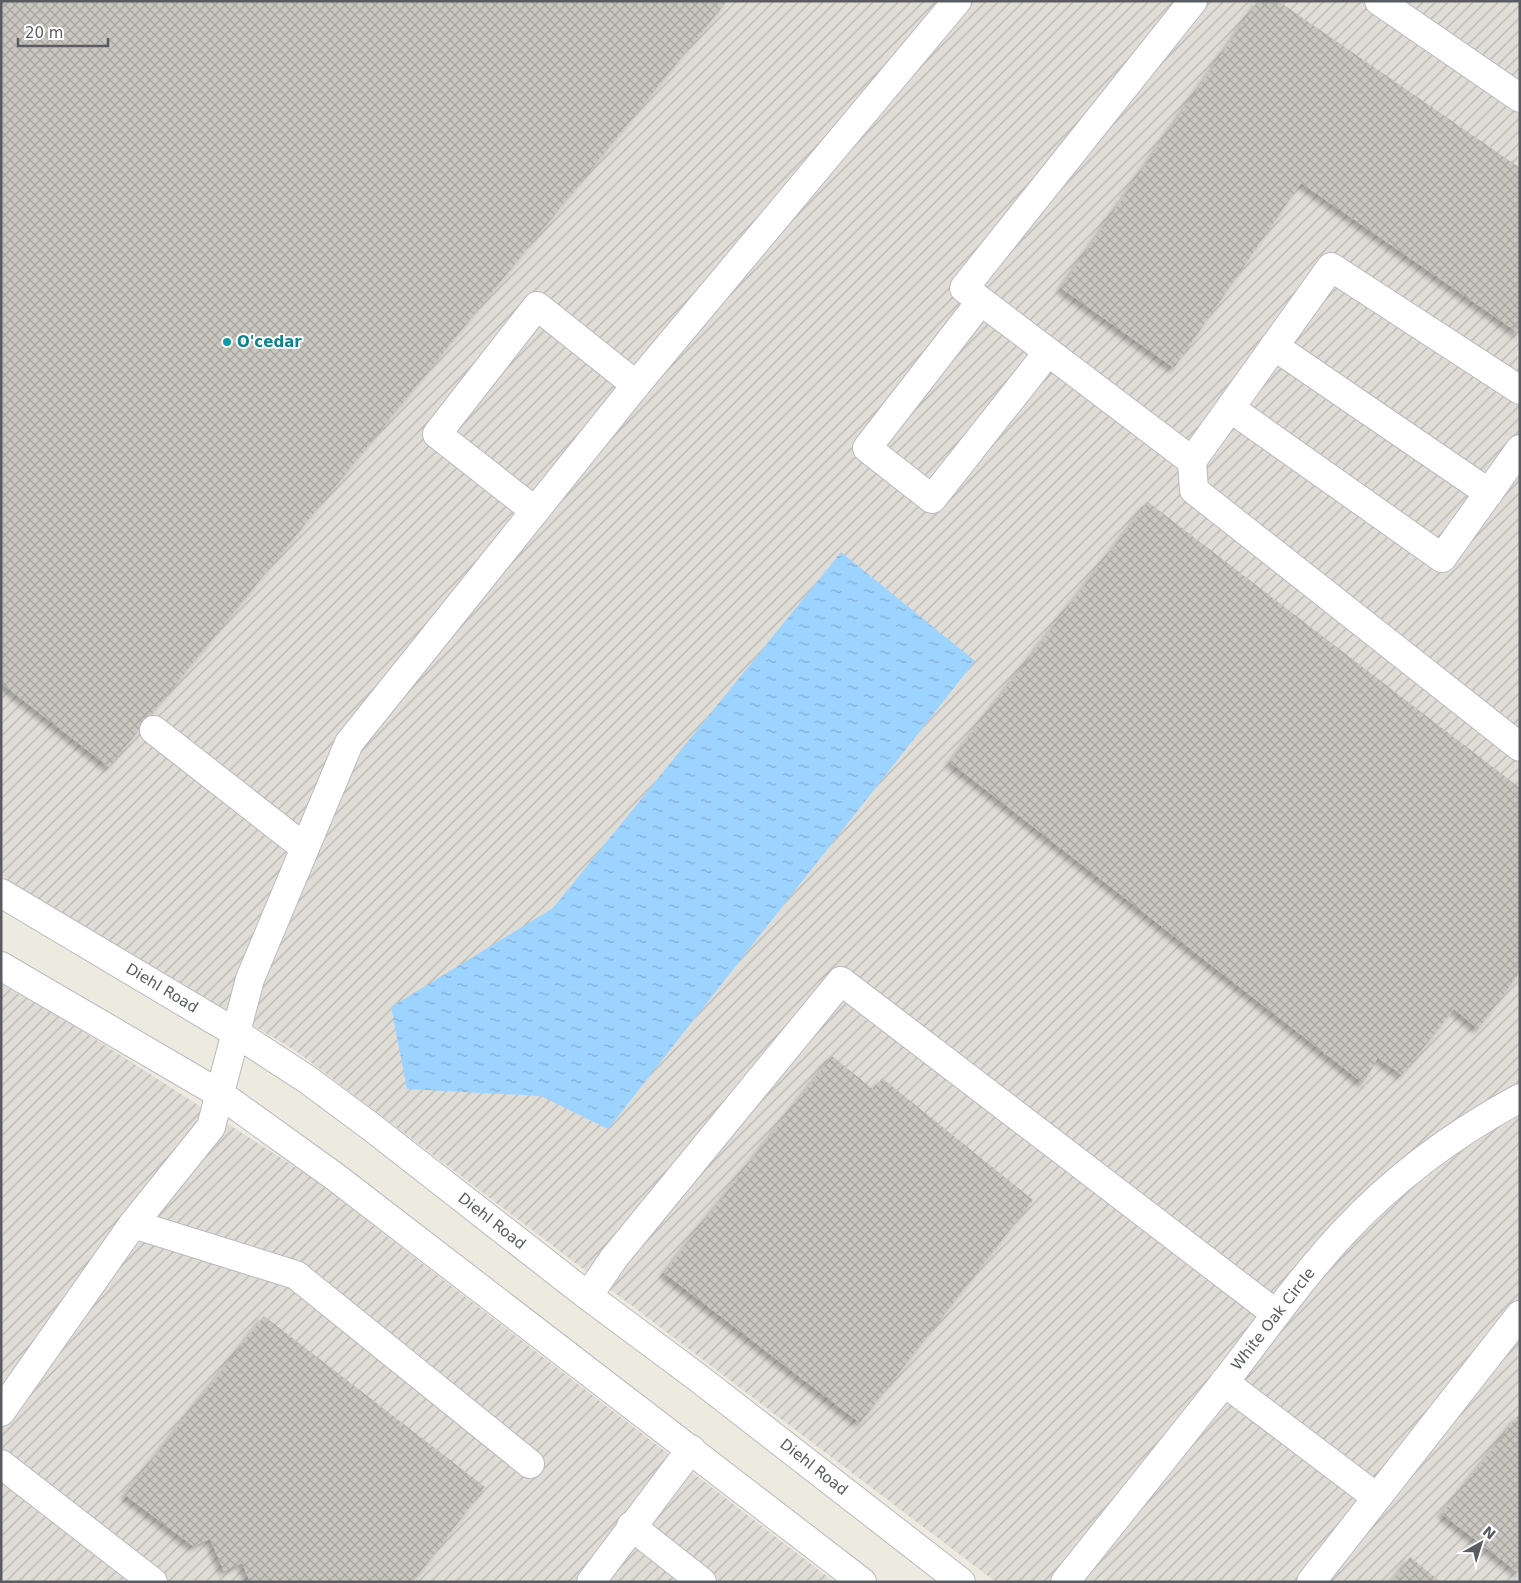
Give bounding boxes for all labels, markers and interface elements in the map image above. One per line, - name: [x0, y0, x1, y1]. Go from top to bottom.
- scale bar: [18, 15, 108, 47]
- text: 20 m: [25, 24, 63, 42]
- place label: O'cedar: [237, 333, 302, 351]
- marker: O'cedar: [221, 336, 233, 348]
- street label: Diehl Road: [123, 959, 201, 1017]
- street label: Diehl Road: [455, 1189, 529, 1253]
- street label: White Oak Circle: [1227, 1264, 1319, 1374]
- street label: Diehl Road: [777, 1435, 851, 1499]
- north arrow: [1456, 1518, 1506, 1568]
- text: N: [1480, 1523, 1499, 1543]

